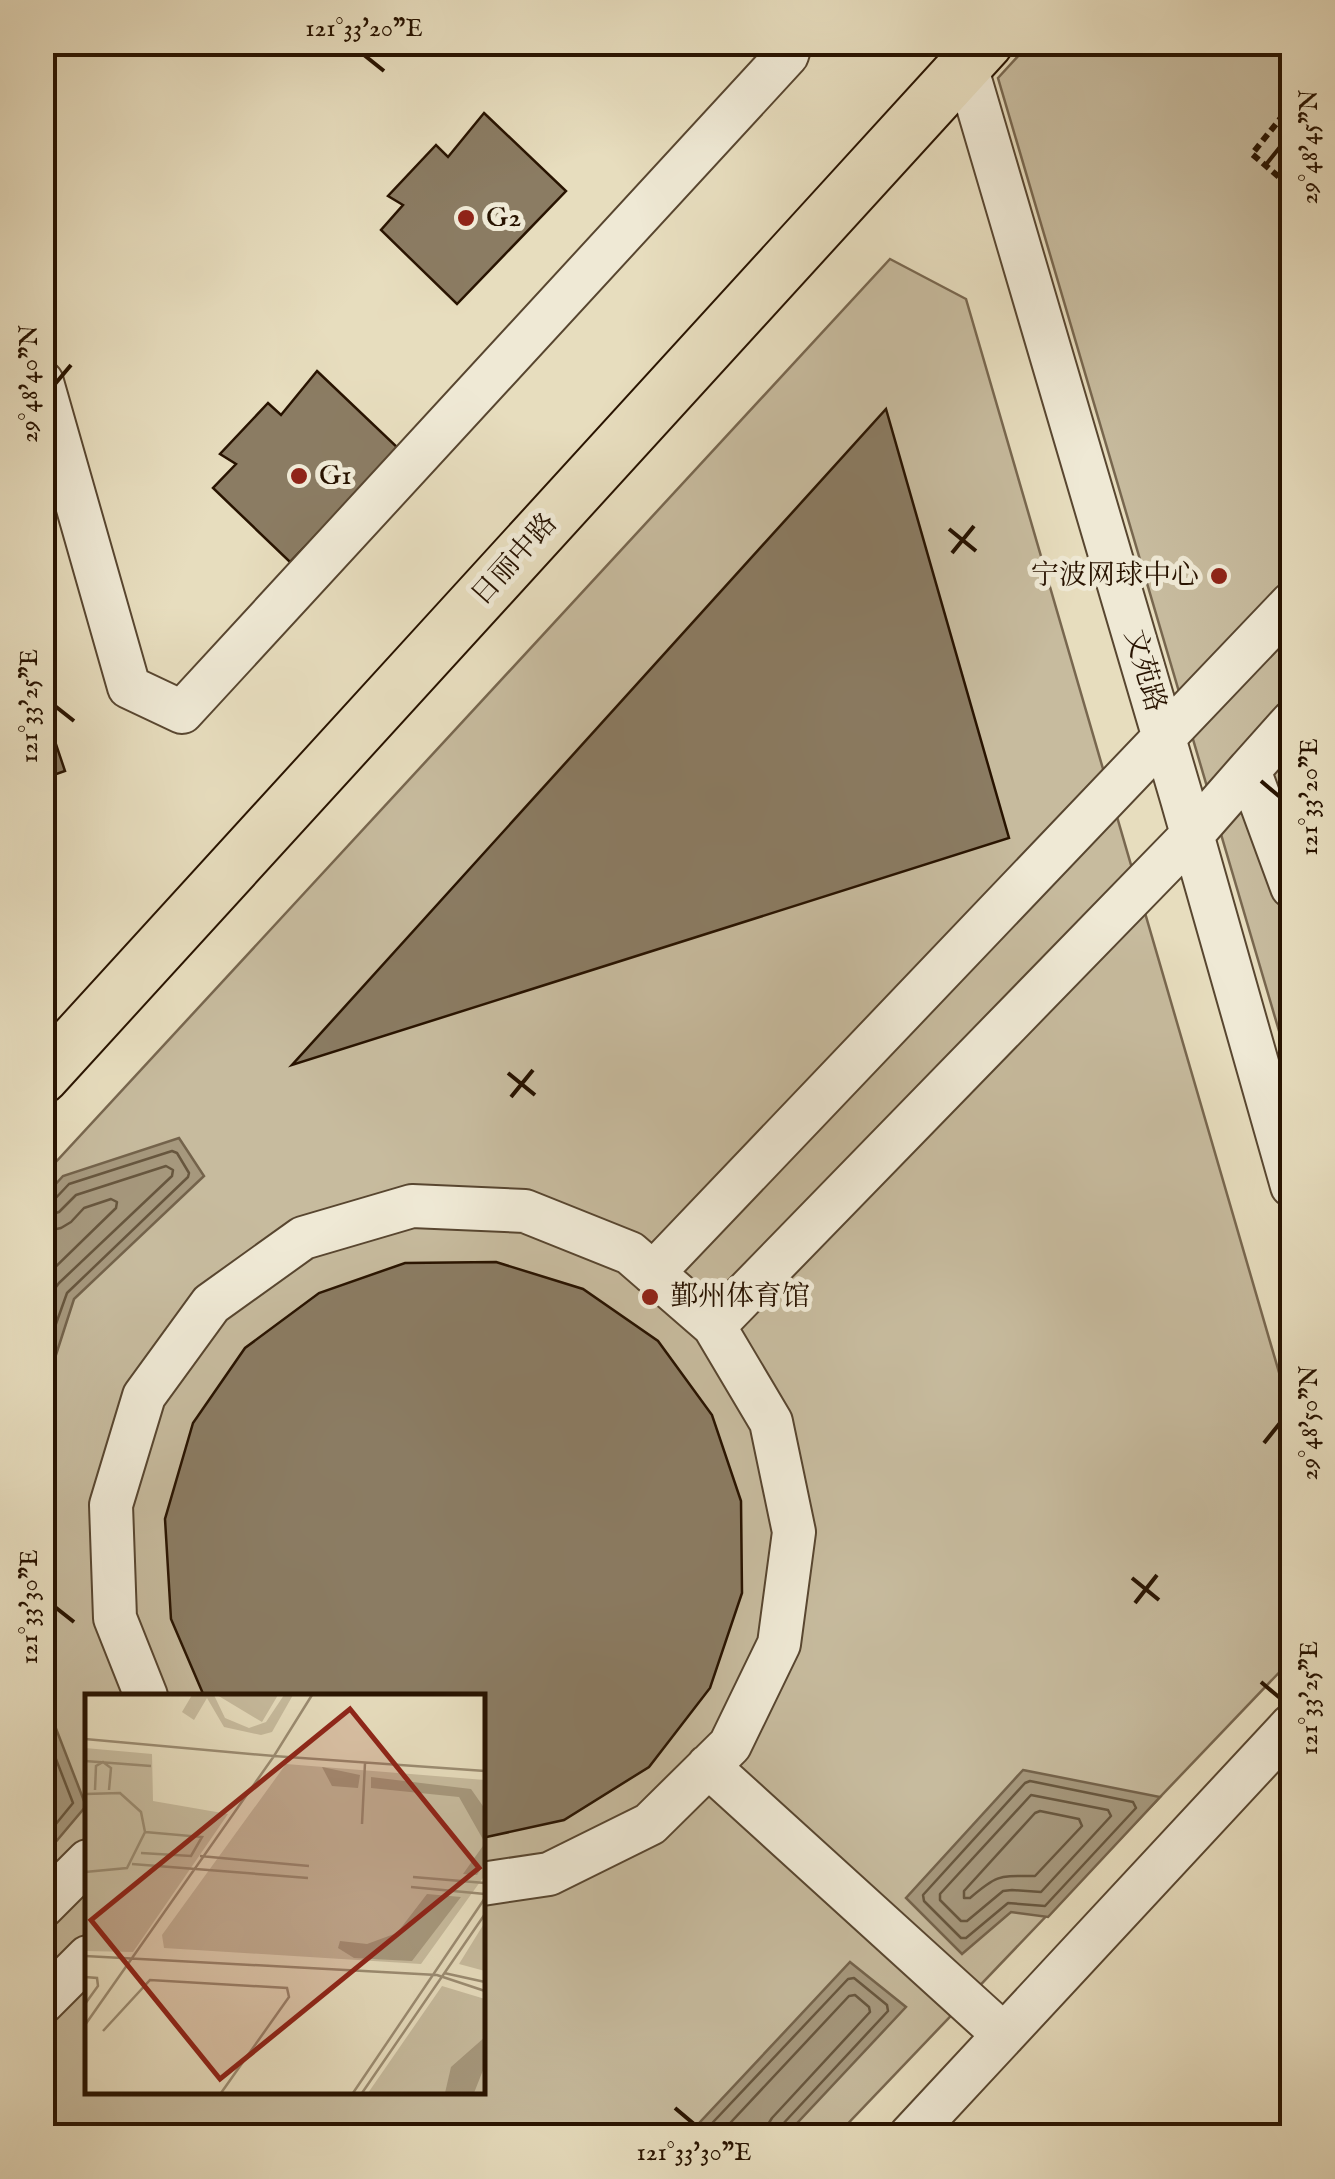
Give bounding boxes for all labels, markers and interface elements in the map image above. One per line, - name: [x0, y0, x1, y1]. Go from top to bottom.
- text: 121°33'20"E: [305, 13, 423, 45]
- text: 29°48'45"N: [1294, 90, 1326, 204]
- place label: G2: [486, 201, 521, 236]
- marker: G2: [455, 207, 477, 229]
- text: 29°48'40"N: [14, 325, 46, 443]
- place label: G1: [319, 459, 352, 494]
- marker: G1: [288, 465, 310, 487]
- street label: 日丽中路: [465, 507, 565, 613]
- place label: 宁波网球中心: [1031, 559, 1199, 594]
- marker: 宁波网球中心: [1208, 565, 1230, 587]
- street label: 文苑路: [1116, 626, 1172, 716]
- text: 121°33'25"E: [14, 649, 46, 763]
- text: 121°33'20"E: [1294, 738, 1326, 856]
- place label: 鄞州体育馆: [670, 1280, 810, 1315]
- marker: 鄞州体育馆: [639, 1286, 661, 1308]
- text: 29°48'50"N: [1294, 1366, 1326, 1480]
- text: 121°33'30"E: [14, 1549, 46, 1665]
- text: 121°33'25"E: [1294, 1641, 1326, 1755]
- inset map: [85, 1694, 485, 2094]
- text: 121°33'30"E: [636, 2137, 752, 2169]

